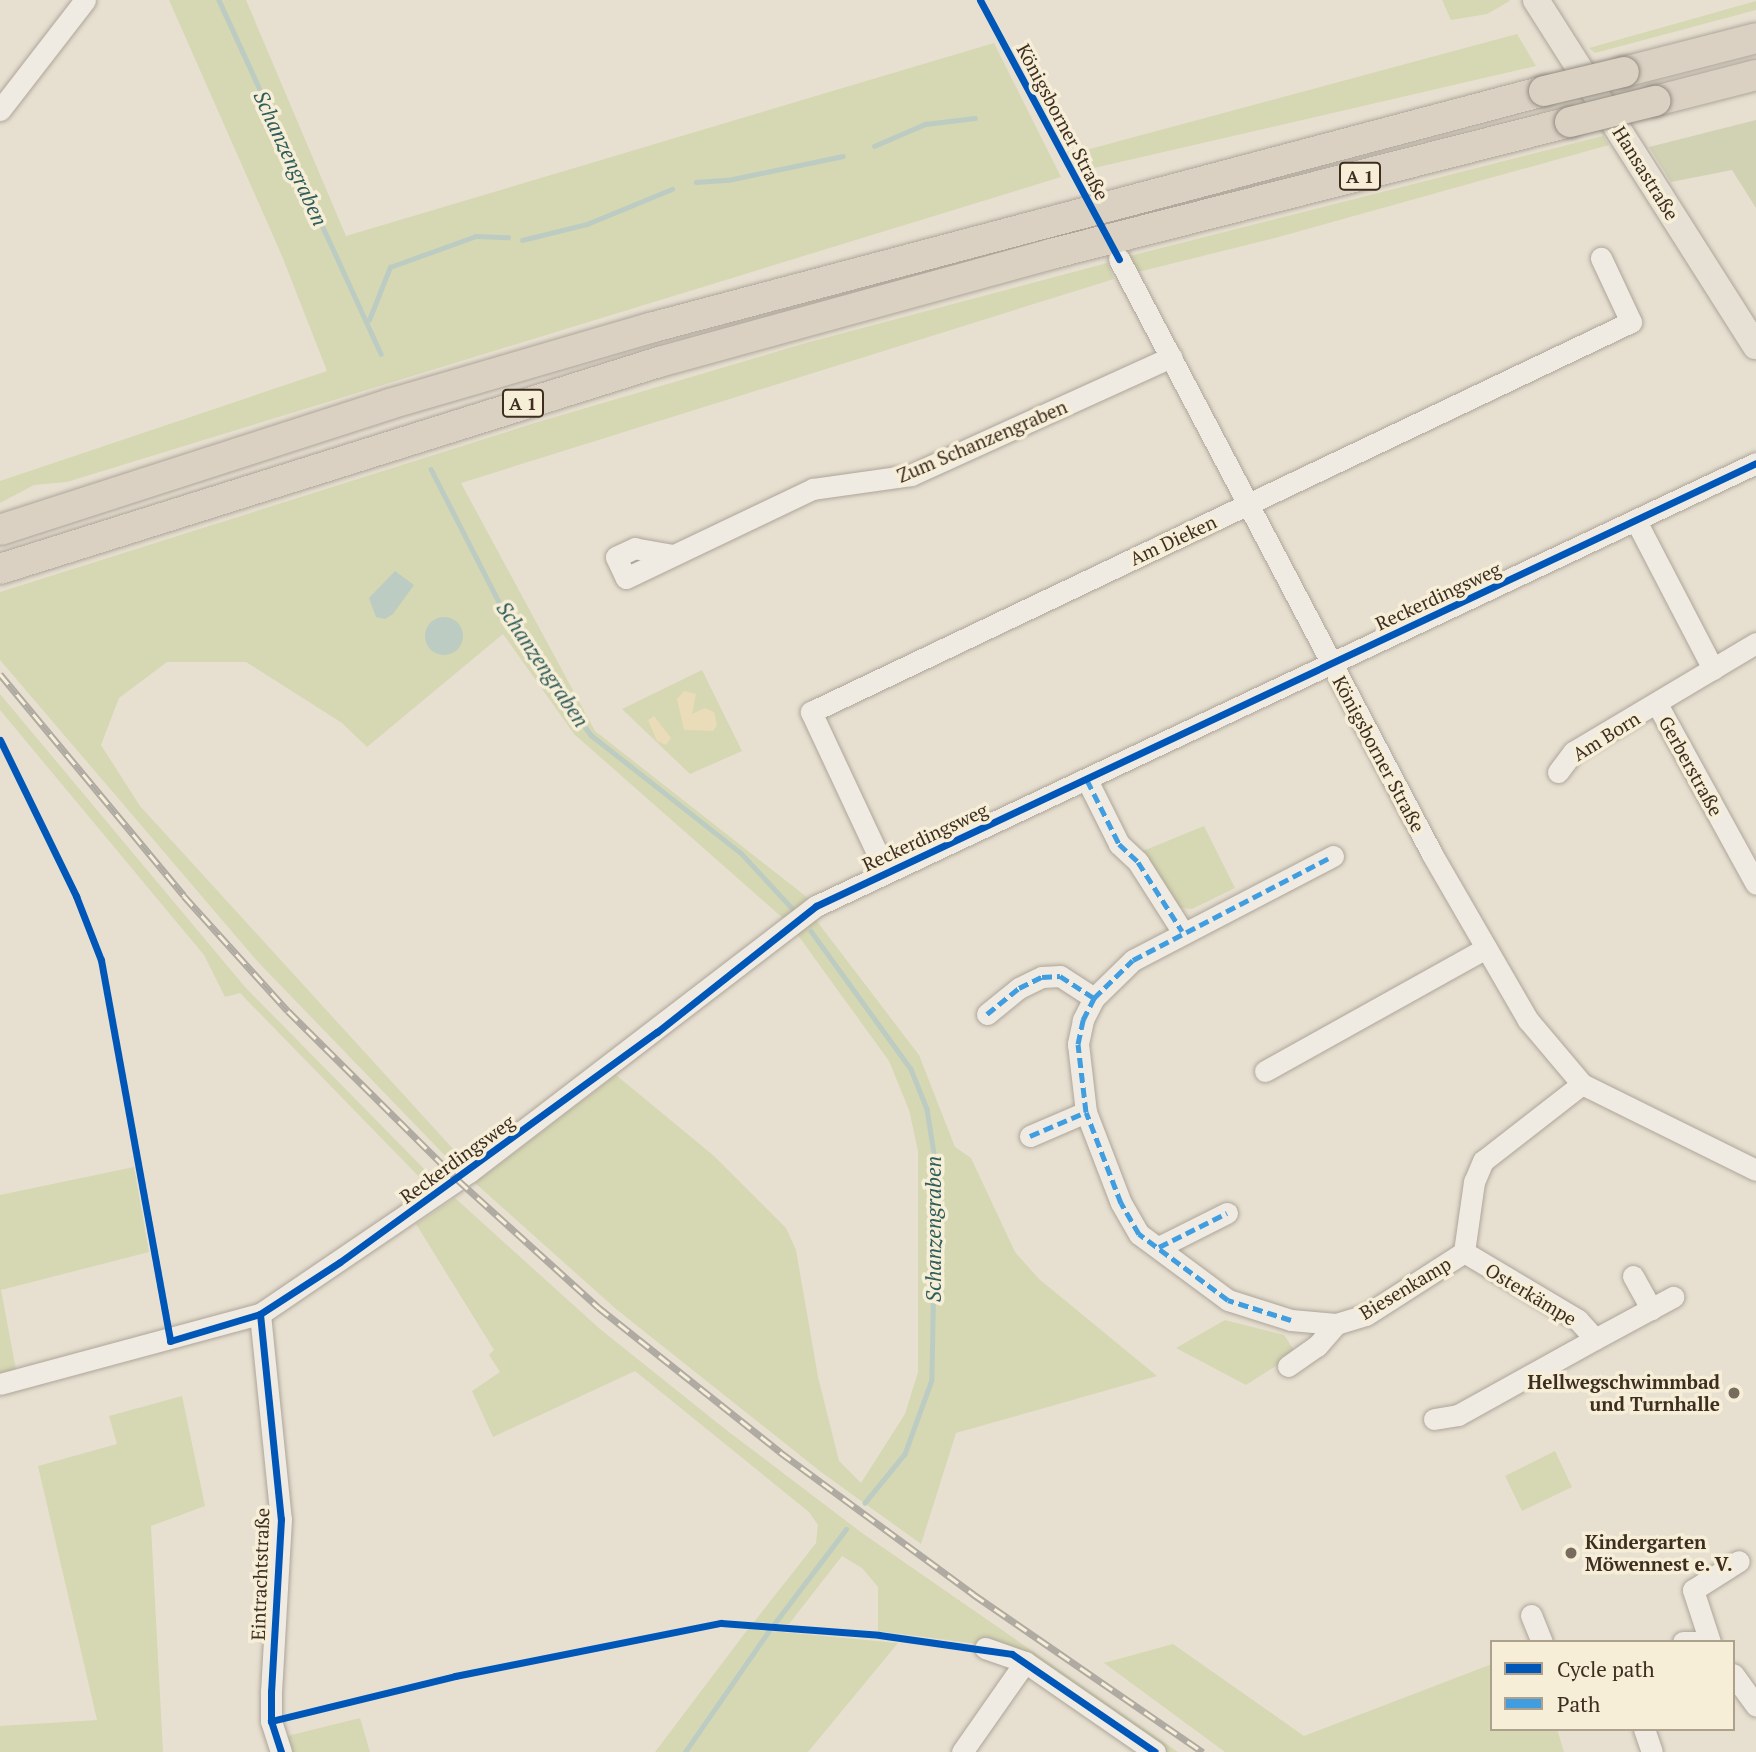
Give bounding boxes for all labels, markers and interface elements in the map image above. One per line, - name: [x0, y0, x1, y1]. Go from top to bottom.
- street label: Königsborner Straße: [1012, 40, 1114, 204]
- water label: Schanzengraben: [249, 86, 333, 230]
- street label: Hansastraße: [1608, 122, 1684, 224]
- road number: A 1: [1337, 162, 1383, 190]
- road number: A 1: [500, 388, 546, 418]
- street label: Zum Schanzengraben: [894, 395, 1070, 487]
- street label: Am Dieken: [1126, 510, 1220, 570]
- street label: Reckerdingsweg: [1372, 557, 1504, 635]
- water label: Schanzengraben: [492, 596, 594, 732]
- street label: Königsborner Straße: [1328, 672, 1430, 836]
- street label: Am Born: [1568, 707, 1644, 765]
- street label: Gerberstraße: [1654, 712, 1728, 820]
- street label: Reckerdingsweg: [859, 798, 991, 876]
- street label: Reckerdingsweg: [395, 1110, 519, 1208]
- water label: Schanzengraben: [920, 1156, 946, 1302]
- street label: Biesenkamp: [1355, 1252, 1455, 1324]
- street label: Osterkämpe: [1481, 1258, 1581, 1330]
- place label: Hellwegschwimmbad und Turnhalle: [1528, 1371, 1720, 1415]
- marker: Hellwegschwimmbad und Turnhalle: [1726, 1385, 1742, 1401]
- street label: Eintrachtstraße: [246, 1507, 274, 1641]
- place label: Kindergarten Möwennest e. V.: [1585, 1531, 1734, 1575]
- marker: Kindergarten Möwennest e. V.: [1563, 1545, 1579, 1561]
- legend: [1490, 1640, 1735, 1731]
- text: Cycle path: [1557, 1655, 1655, 1683]
- text: Path: [1557, 1690, 1600, 1718]

